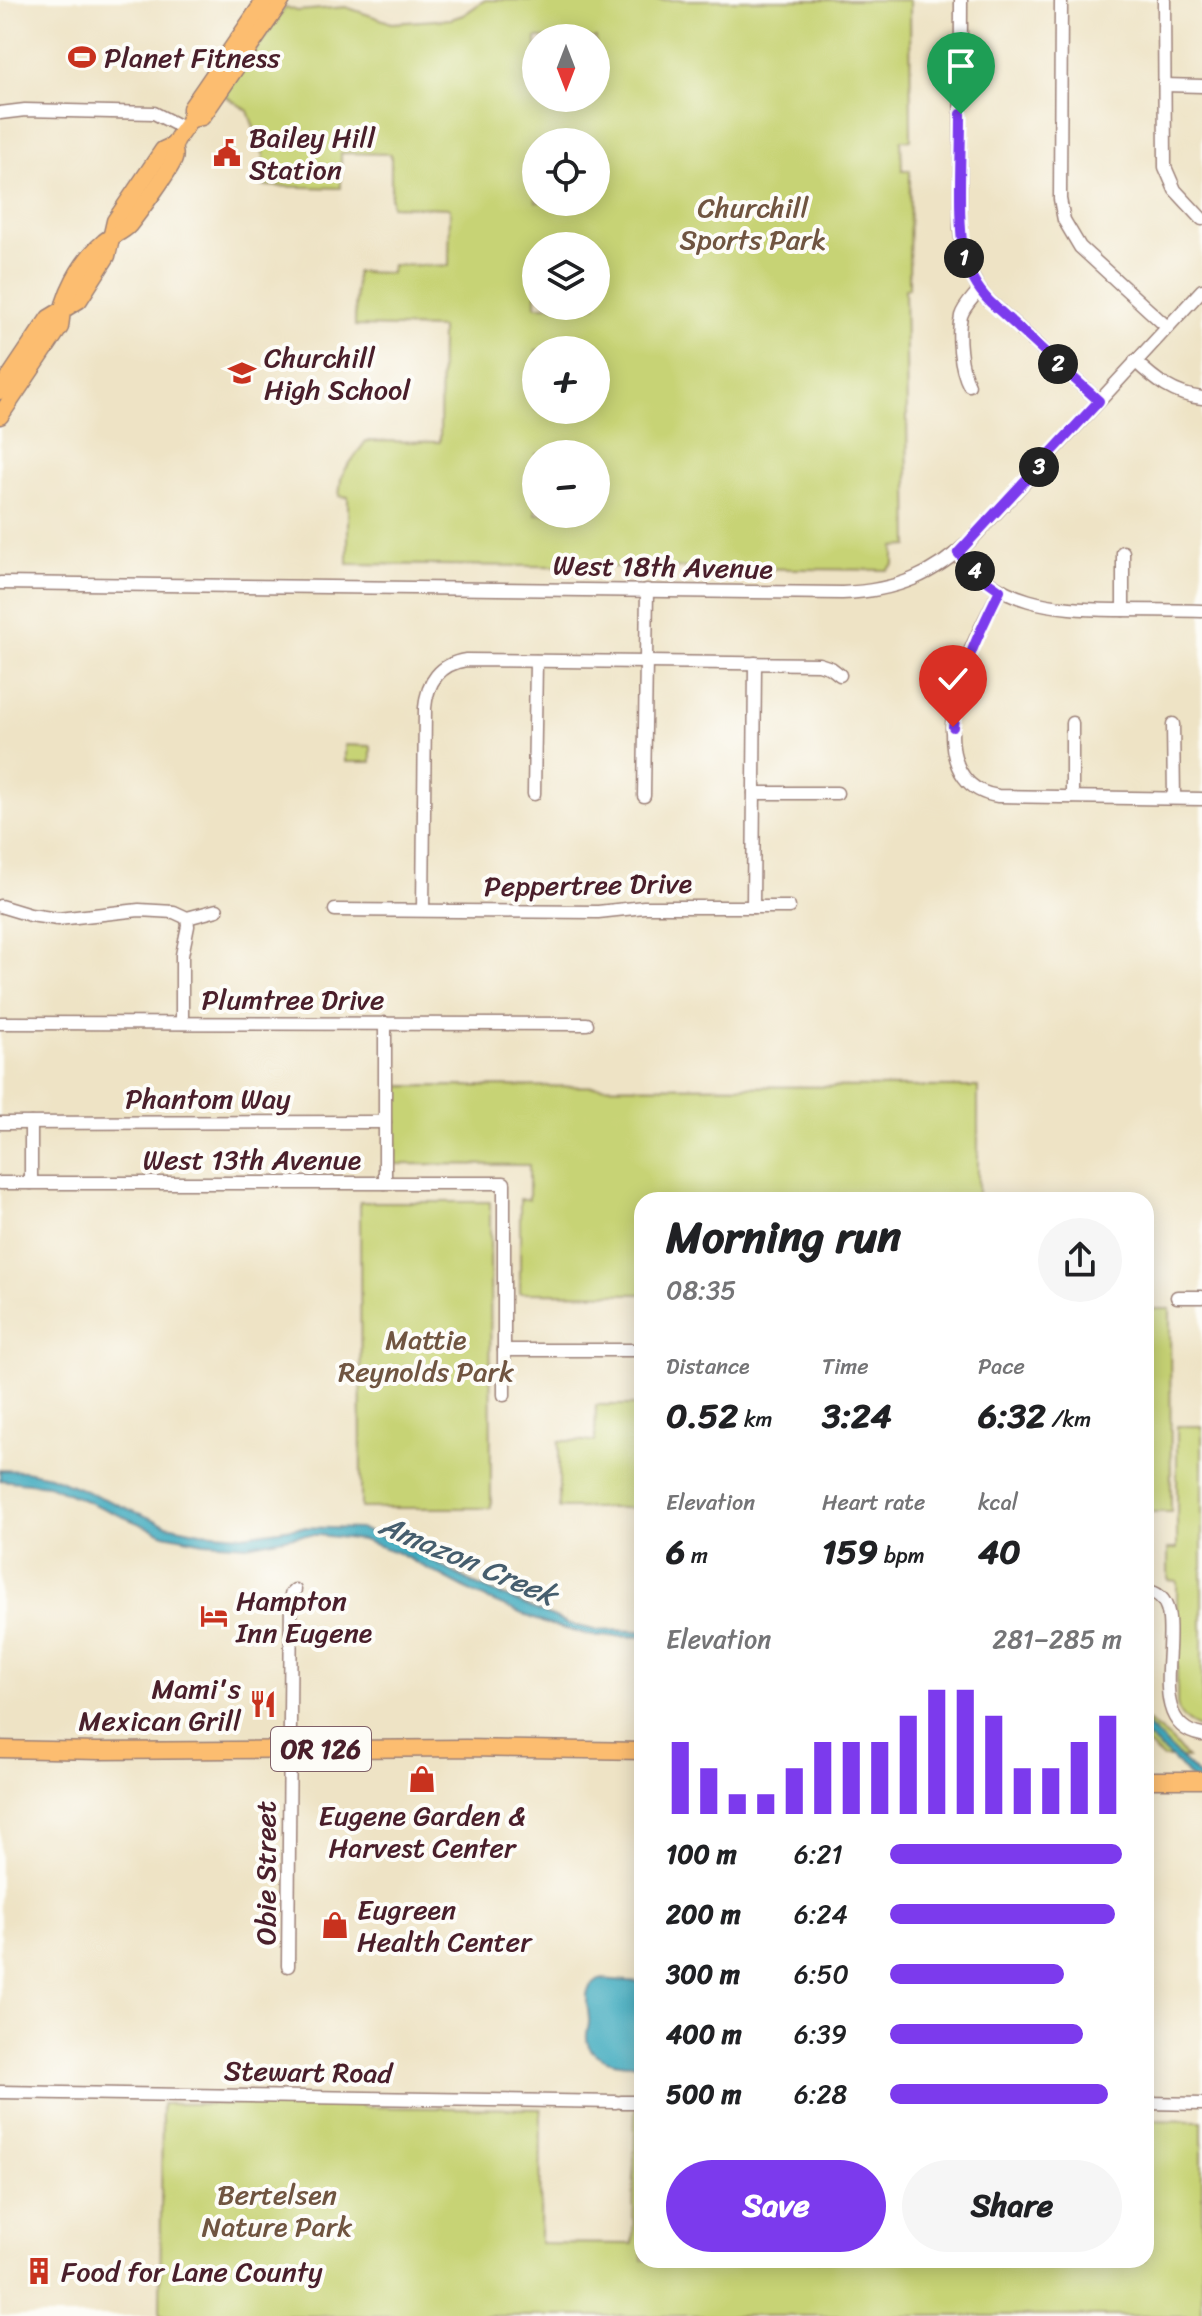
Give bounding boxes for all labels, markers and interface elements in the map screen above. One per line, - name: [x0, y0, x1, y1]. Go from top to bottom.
- north arrow: [522, 24, 610, 112]
- map controls: [522, 24, 610, 528]
- pin: [927, 32, 995, 114]
- place label: Planet Fitness: [104, 33, 280, 82]
- sports icon: Planet Fitness: [67, 42, 97, 72]
- icon: arrive: [939, 44, 983, 88]
- place label: Bailey Hill Station: [249, 113, 376, 194]
- button: locate: [522, 128, 610, 216]
- public building icon: Bailey Hill Station: [212, 138, 242, 168]
- park label: Churchill Sports Park: [680, 183, 826, 264]
- button: layers: [522, 232, 610, 320]
- pin: 1: [944, 238, 984, 278]
- text: 1: [959, 238, 969, 277]
- place label: Churchill High School: [264, 333, 411, 414]
- button: +: [522, 336, 610, 424]
- pin: 2: [1038, 344, 1078, 384]
- text: 2: [1052, 344, 1064, 383]
- school or university icon: Churchill High School: [227, 358, 257, 388]
- button: −: [522, 440, 610, 528]
- pin: 3: [1019, 447, 1059, 487]
- text: 3: [1033, 447, 1045, 486]
- street label: West 18th Avenue: [553, 541, 773, 593]
- pin: 4: [955, 551, 995, 591]
- text: 4: [968, 551, 982, 590]
- pin: [919, 645, 987, 727]
- icon: check: [931, 657, 975, 701]
- street label: Peppertree Drive: [483, 859, 693, 911]
- street label: Plumtree Drive: [202, 975, 384, 1024]
- street label: Phantom Way: [125, 1074, 291, 1123]
- street label: West 13th Avenue: [143, 1135, 361, 1184]
- text: Morning run: [666, 1198, 901, 1276]
- button: share: [1038, 1218, 1122, 1302]
- text: 08:35: [666, 1267, 736, 1313]
- park label: Mattie Reynolds Park: [338, 1315, 514, 1396]
- text: Distance: [666, 1347, 750, 1386]
- text: Time: [822, 1347, 869, 1386]
- text: Pace: [978, 1347, 1025, 1386]
- text: 0.52: [666, 1386, 738, 1446]
- text: 3:24: [822, 1386, 892, 1446]
- text: 6:32: [978, 1386, 1046, 1446]
- text: km: [738, 1400, 772, 1439]
- text: /km: [1046, 1400, 1091, 1439]
- text: Elevation: [666, 1483, 755, 1522]
- text: Heart rate: [822, 1483, 925, 1522]
- text: kcal: [978, 1483, 1018, 1522]
- water label: Amazon Creek: [370, 1498, 569, 1623]
- text: 6: [666, 1522, 685, 1582]
- text: 159: [822, 1522, 878, 1582]
- text: 40: [978, 1522, 1021, 1582]
- text: m: [685, 1536, 708, 1575]
- text: bpm: [878, 1536, 925, 1575]
- place label: Hampton Inn Eugene: [235, 1576, 372, 1657]
- hotel icon: Hampton Inn Eugene: [199, 1601, 229, 1631]
- text: Elevation: [666, 1616, 771, 1662]
- text: 281–285 m: [992, 1616, 1122, 1662]
- place label: Mami's Mexican Grill: [79, 1664, 242, 1745]
- restaurant icon: Mami's Mexican Grill: [248, 1689, 278, 1719]
- road number: OR 126: [271, 1727, 371, 1771]
- shop icon: Eugene Garden & Harvest Center: [407, 1764, 437, 1794]
- place label: Eugene Garden & Harvest Center: [318, 1791, 526, 1872]
- street label: Obie Street: [241, 1801, 290, 1945]
- text: 100 m: [666, 1831, 737, 1877]
- text: 6:21: [794, 1831, 843, 1877]
- place label: Eugreen Health Center: [357, 1885, 533, 1966]
- text: 200 m: [666, 1891, 741, 1937]
- text: 6:24: [794, 1891, 848, 1937]
- shop icon: Eugreen Health Center: [320, 1910, 350, 1940]
- text: 300 m: [666, 1951, 740, 1997]
- text: 6:50: [794, 1951, 849, 1997]
- text: 400 m: [666, 2011, 742, 2057]
- text: 6:39: [794, 2011, 847, 2057]
- street label: Stewart Road: [223, 2046, 395, 2098]
- text: 500 m: [666, 2071, 741, 2117]
- text: 6:28: [794, 2071, 847, 2117]
- button: Save: [666, 2160, 886, 2252]
- button: Share: [902, 2160, 1122, 2252]
- park label: Bertelsen Nature Park: [202, 2170, 352, 2251]
- place label: Food for Lane County: [61, 2247, 323, 2296]
- building icon: Food for Lane County: [24, 2256, 54, 2286]

